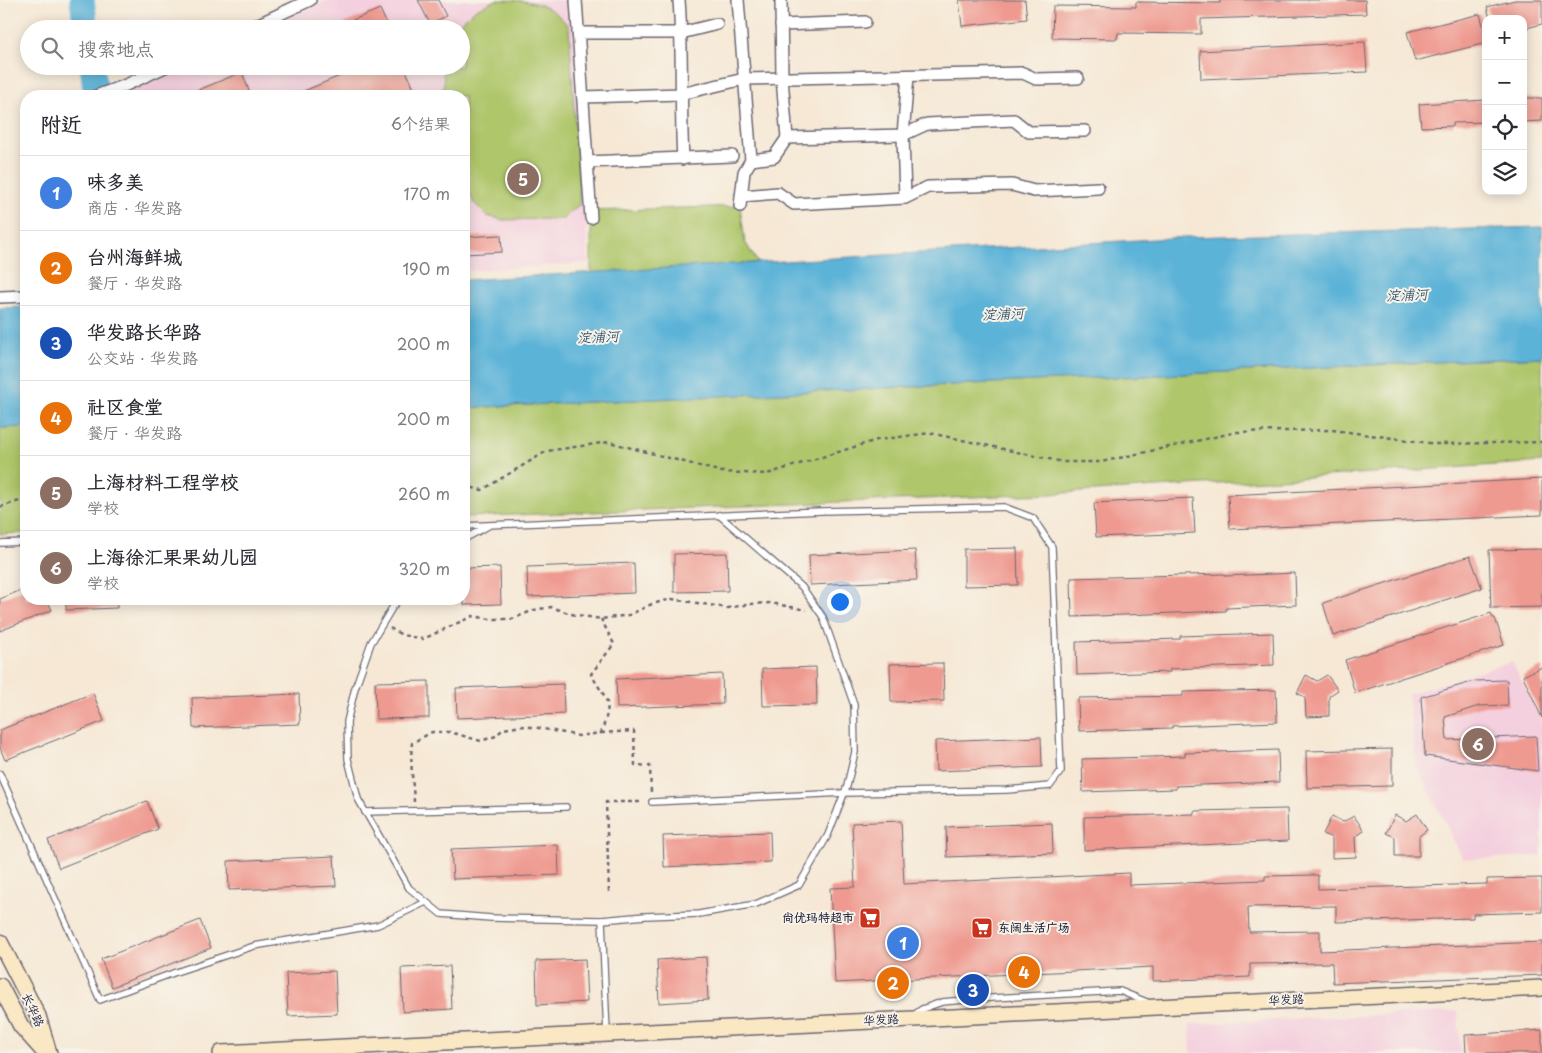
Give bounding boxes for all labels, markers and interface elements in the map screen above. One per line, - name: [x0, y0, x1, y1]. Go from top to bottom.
- map controls: [1482, 15, 1527, 195]
- button: +: [1482, 15, 1527, 60]
- search box: [20, 20, 470, 75]
- icon: search: [38, 34, 66, 62]
- text: 搜索地点: [78, 34, 154, 62]
- button: −: [1482, 60, 1527, 105]
- button: locate: [1482, 105, 1527, 150]
- text: 附近: [40, 107, 82, 139]
- text: 6个结果: [391, 111, 450, 135]
- button: layers: [1482, 150, 1527, 195]
- pin: 5: [507, 160, 539, 198]
- text: 味多美: [87, 167, 144, 195]
- text: 1: [52, 181, 60, 205]
- text: 170 m: [404, 181, 450, 205]
- text: 商店 · 华发路: [87, 195, 182, 219]
- text: 台州海鲜城: [87, 242, 182, 270]
- text: 2: [50, 256, 62, 280]
- text: 190 m: [402, 256, 450, 280]
- text: 餐厅 · 华发路: [87, 270, 182, 294]
- water label: 淀浦河: [1385, 283, 1430, 306]
- water label: 淀浦河: [981, 302, 1026, 325]
- text: 华发路长华路: [87, 317, 201, 345]
- water label: 淀浦河: [576, 325, 621, 348]
- text: 3: [51, 331, 61, 355]
- text: 200 m: [397, 331, 450, 355]
- text: 公交站 · 华发路: [87, 345, 198, 369]
- text: 社区食堂: [87, 392, 163, 420]
- text: 4: [51, 406, 61, 430]
- text: 200 m: [397, 406, 450, 430]
- text: 餐厅 · 华发路: [87, 420, 182, 444]
- text: 上海材料工程学校: [87, 467, 239, 495]
- text: 5: [51, 481, 61, 505]
- text: 260 m: [398, 481, 450, 505]
- text: 学校: [87, 495, 119, 519]
- text: 上海徐汇果果幼儿园: [87, 542, 258, 570]
- text: 6: [50, 556, 62, 580]
- text: 320 m: [399, 556, 450, 580]
- text: 学校: [87, 570, 119, 594]
- your location: [827, 589, 853, 615]
- pin: 6: [1462, 725, 1494, 763]
- supermarket icon: 尚优玛特超市: [858, 906, 882, 930]
- place label: 尚优玛特超市: [782, 908, 854, 926]
- supermarket icon: 东阔生活广场: [970, 916, 994, 940]
- place label: 东阔生活广场: [998, 918, 1070, 936]
- pin: 1: [887, 924, 919, 962]
- pin: 4: [1008, 953, 1040, 991]
- pin: 2: [877, 964, 909, 1002]
- pin: 3: [957, 971, 989, 1009]
- street label: 长华路: [18, 989, 49, 1030]
- street label: 华发路: [1267, 989, 1304, 1009]
- street label: 华发路: [862, 1009, 899, 1029]

